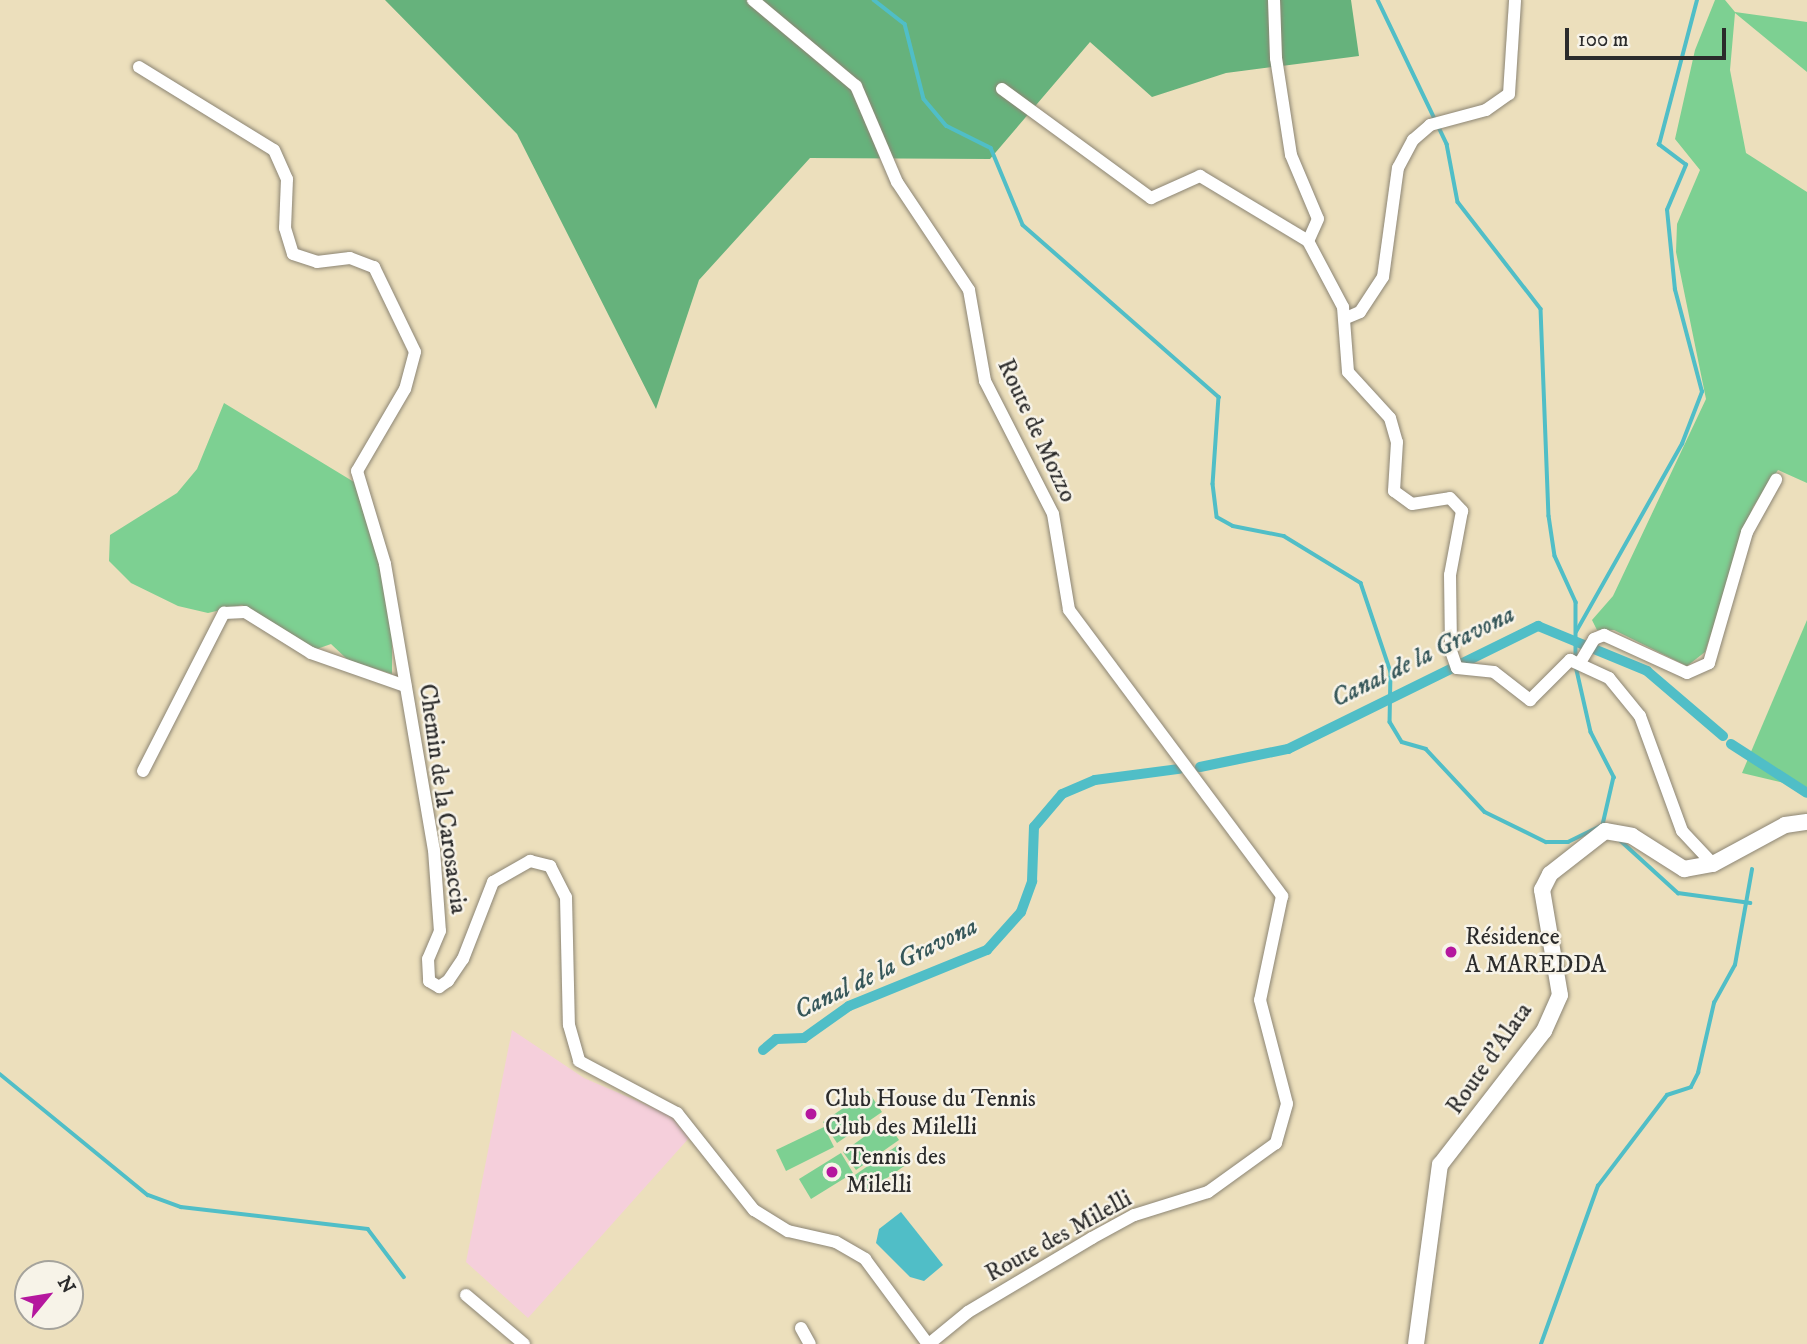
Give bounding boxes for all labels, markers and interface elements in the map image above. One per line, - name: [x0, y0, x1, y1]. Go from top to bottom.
- scale bar: [1569, 14, 1730, 58]
- text: 100 m: [1578, 27, 1629, 53]
- street label: Route de Mozzo: [990, 355, 1082, 507]
- water label: Canal de la Gravona: [1326, 599, 1520, 715]
- street label: Chemin de la Carosaccia: [412, 682, 472, 916]
- water label: Canal de la Gravona: [789, 911, 983, 1027]
- place label: Résidence A MAREDDA: [1465, 924, 1606, 980]
- marker: Résidence A MAREDDA: [1443, 944, 1459, 960]
- street label: Route d'Alata: [1441, 998, 1539, 1120]
- place label: Club House du Tennis Club des Milelli: [825, 1086, 1036, 1142]
- marker: Club House du Tennis Club des Milelli: [803, 1106, 819, 1122]
- place label: Tennis des Milelli: [846, 1144, 946, 1200]
- marker: Tennis des Milelli: [824, 1164, 840, 1180]
- street label: Route des Milelli: [981, 1185, 1137, 1289]
- north arrow: [14, 1260, 84, 1330]
- text: N: [52, 1273, 80, 1298]

